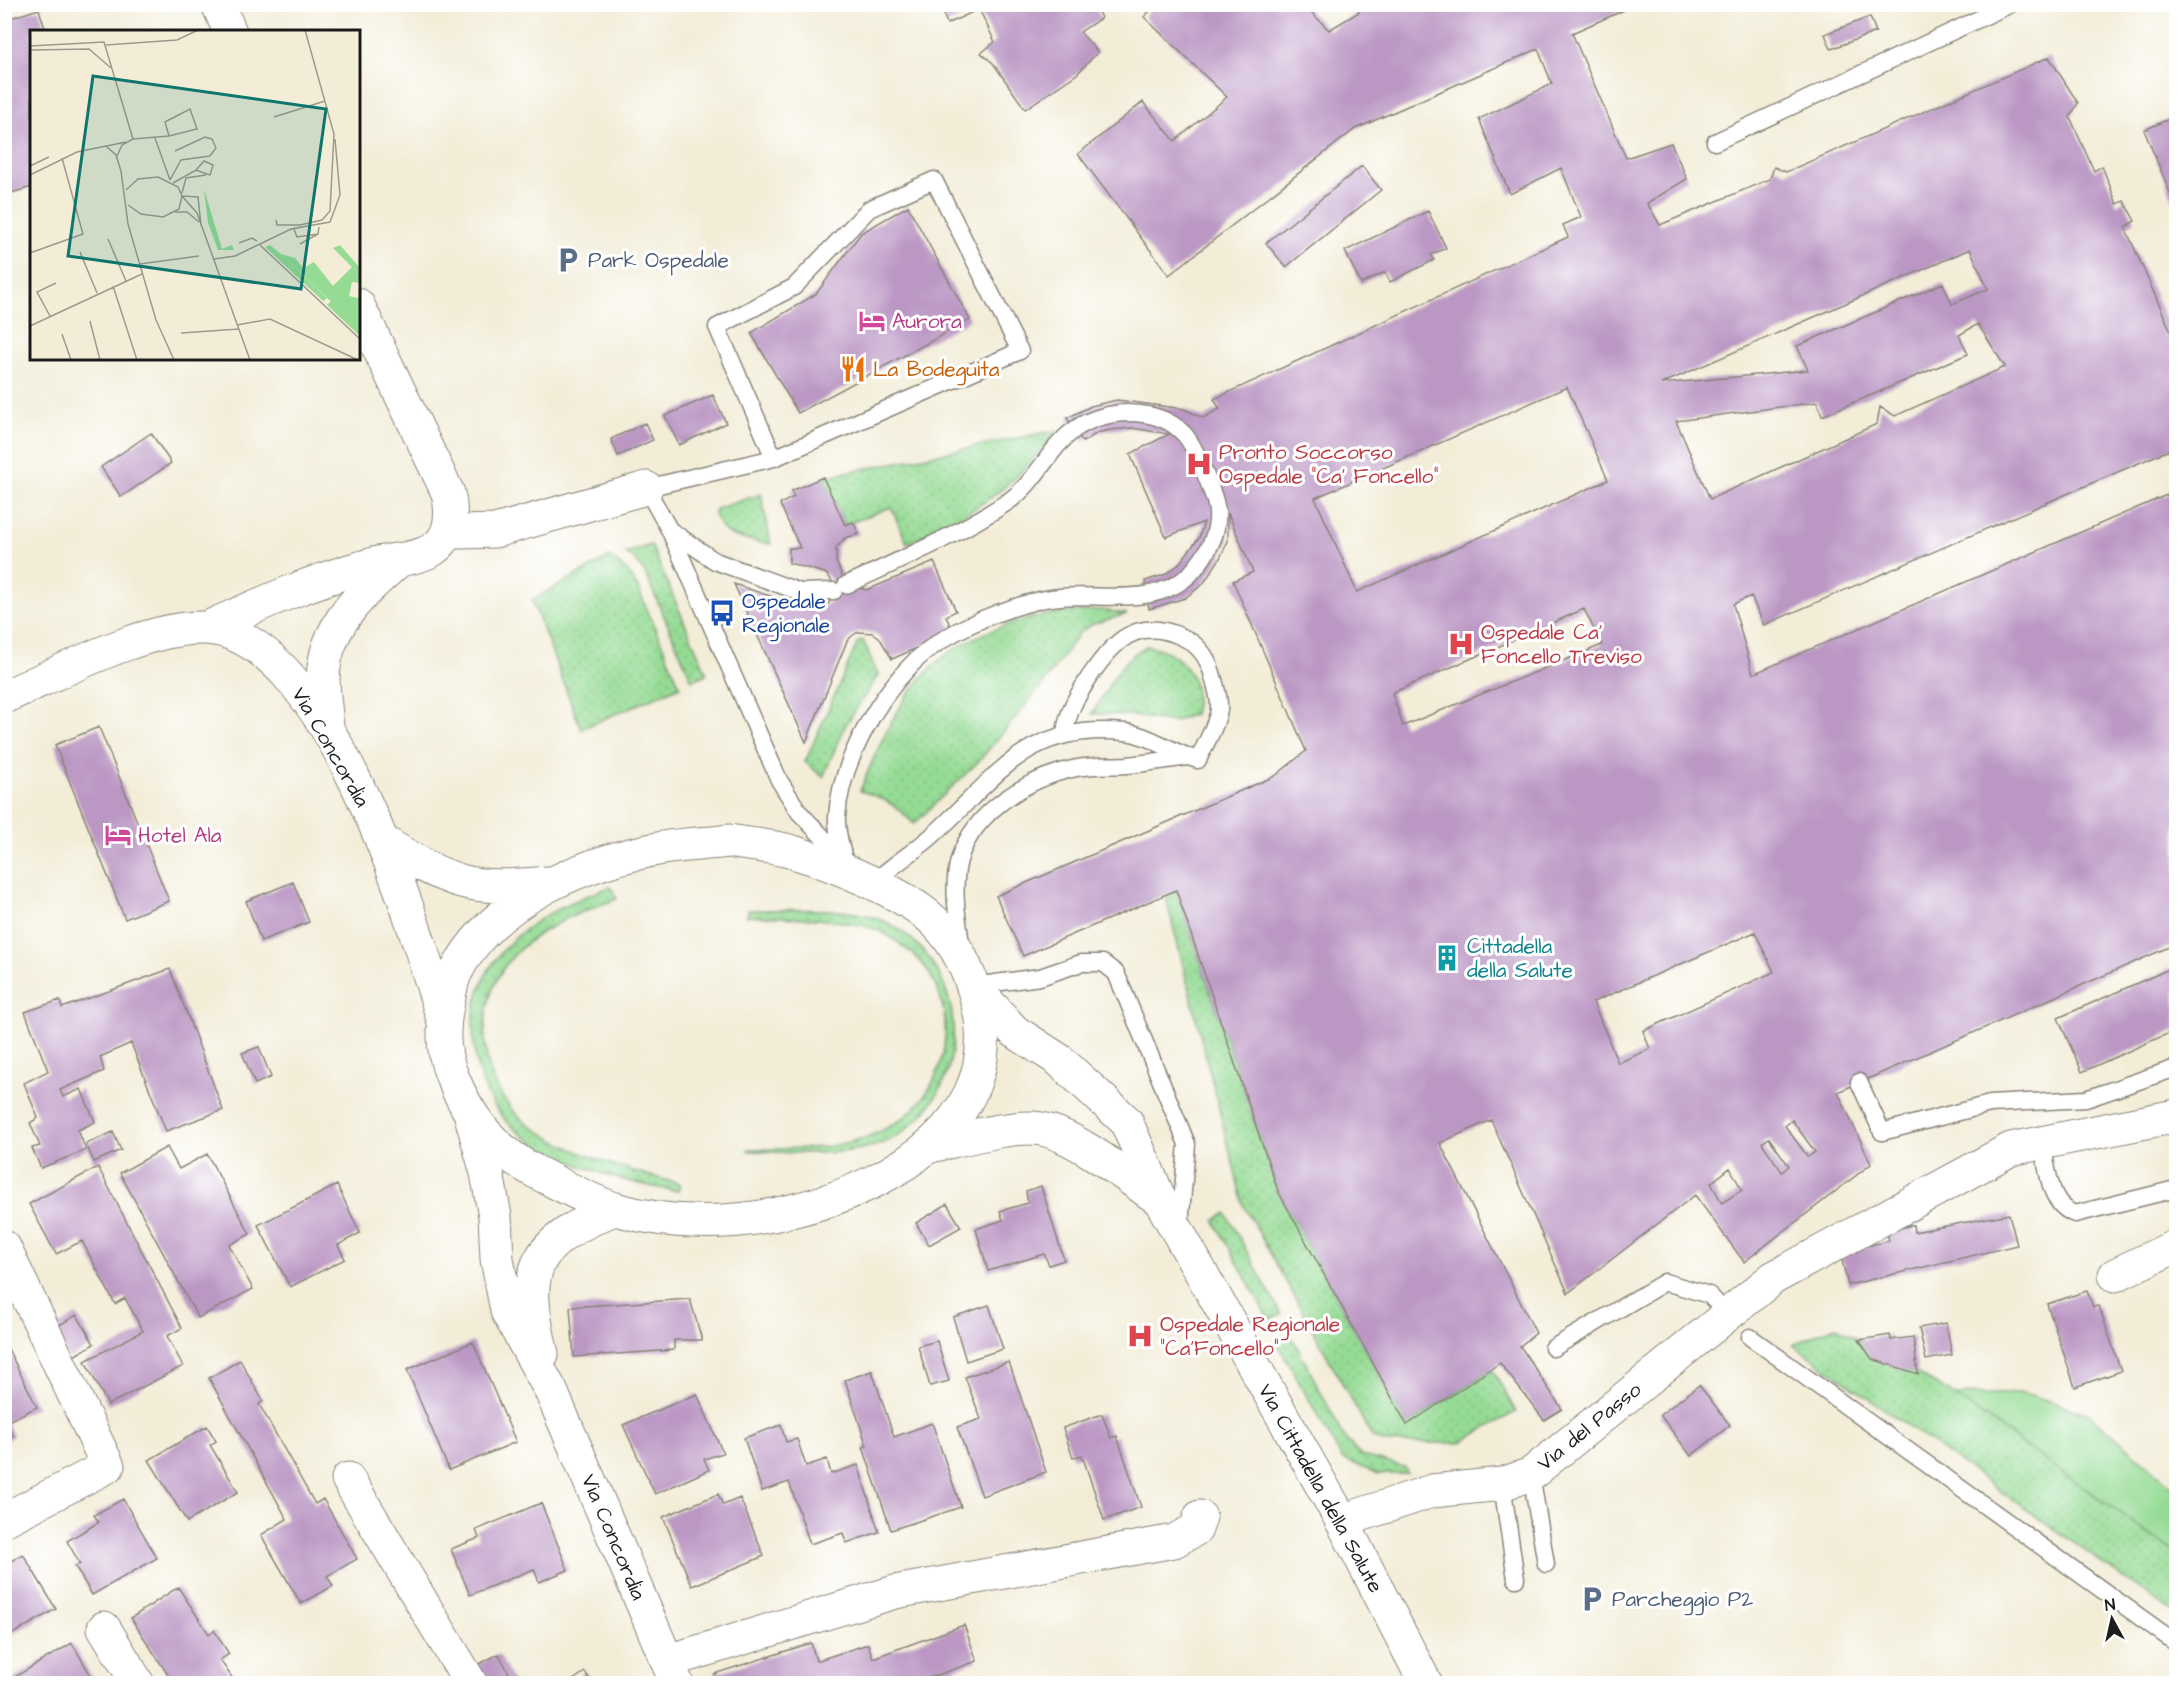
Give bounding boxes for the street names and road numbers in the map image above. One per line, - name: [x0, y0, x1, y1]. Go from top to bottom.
- street label: Via Concordia: [285, 682, 377, 813]
- street label: Via del Passo: [1531, 1375, 1648, 1477]
- street label: Via Cittadella della Salute: [1251, 1379, 1390, 1598]
- street label: Via Concordia: [574, 1470, 653, 1605]

